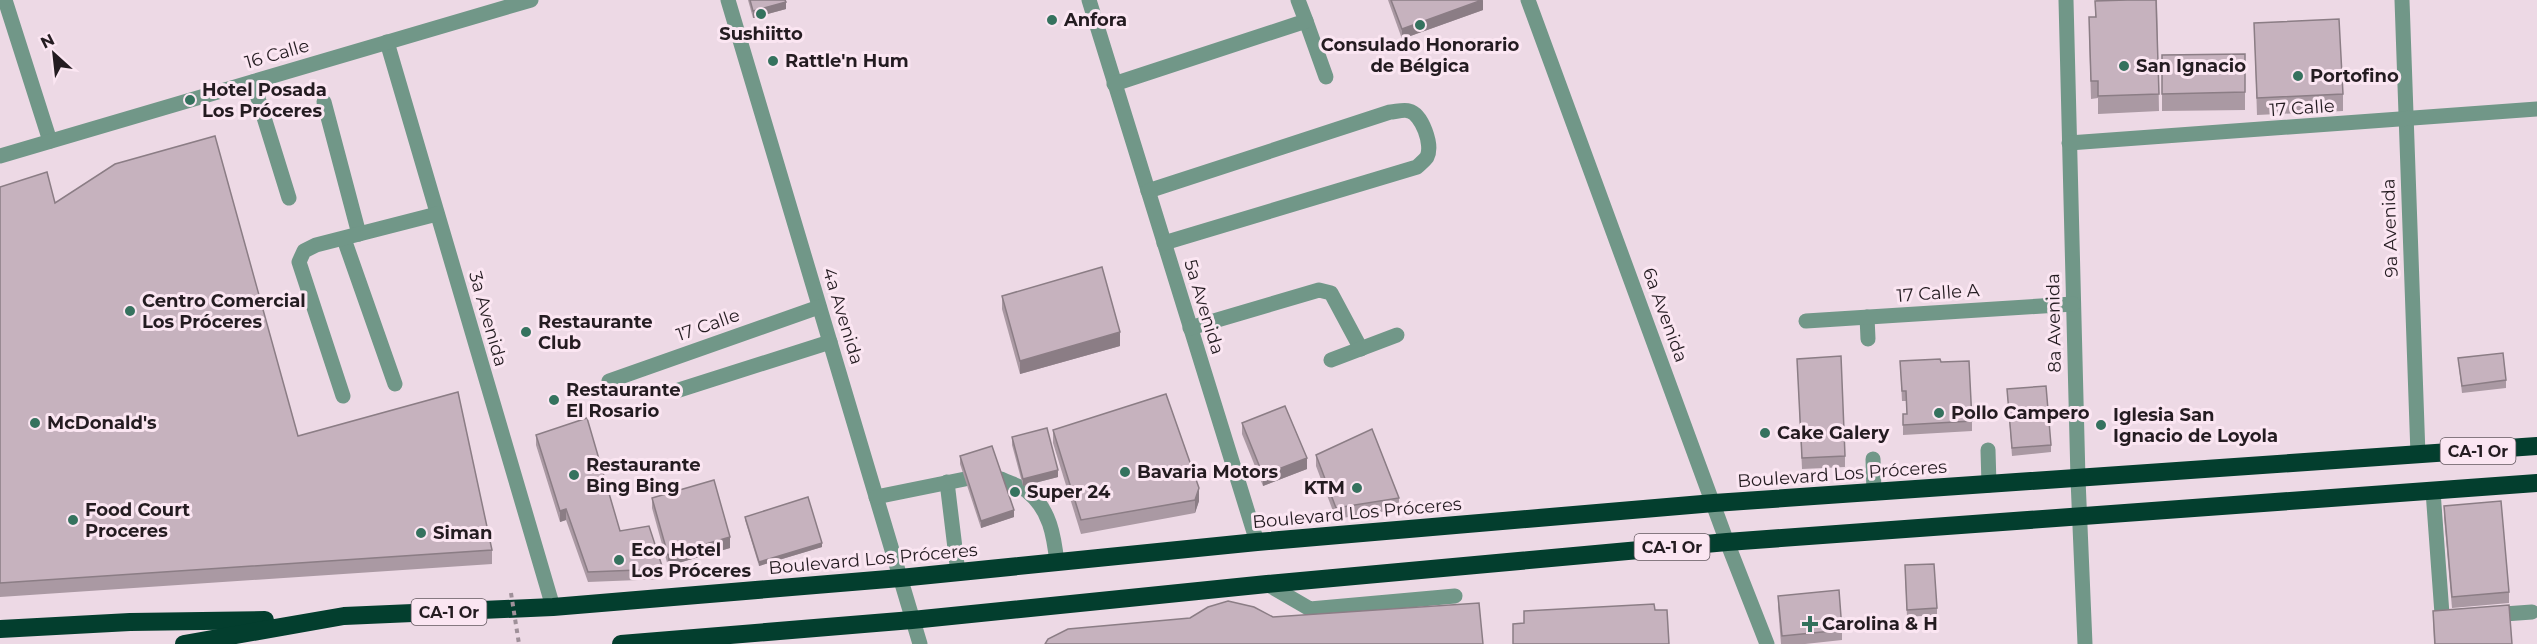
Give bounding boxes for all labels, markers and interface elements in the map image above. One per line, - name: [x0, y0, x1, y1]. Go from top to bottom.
- marker: Sushiitto: [754, 7, 768, 21]
- place label: Anfora: [1063, 9, 1127, 31]
- marker: Anfora: [1045, 13, 1059, 27]
- marker: Consulado Honorario de Bélgica: [1413, 18, 1427, 32]
- place label: Sushiitto: [719, 23, 803, 45]
- north arrow: [24, 24, 84, 84]
- text: N: [37, 30, 57, 52]
- street label: 16 Calle: [242, 34, 312, 74]
- place label: Consulado Honorario de Bélgica: [1321, 34, 1519, 77]
- place label: Rattle'n Hum: [785, 50, 909, 72]
- marker: Rattle'n Hum: [766, 54, 780, 68]
- place label: San Ignacio: [2136, 55, 2246, 77]
- marker: San Ignacio: [2117, 59, 2131, 73]
- place label: Portofino: [2310, 65, 2399, 87]
- marker: Portofino: [2291, 69, 2305, 83]
- place label: Hotel Posada Los Próceres: [202, 79, 327, 122]
- marker: Hotel Posada Los Próceres: [183, 93, 197, 107]
- street label: 17 Calle: [2269, 95, 2336, 121]
- street label: 9a Avenida: [2377, 178, 2403, 278]
- street label: 5a Avenida: [1179, 257, 1229, 357]
- street label: 4a Avenida: [818, 265, 868, 367]
- street label: 6a Avenida: [1638, 265, 1692, 365]
- street label: 3a Avenida: [464, 269, 512, 369]
- street label: 8a Avenida: [2042, 273, 2066, 373]
- street label: 17 Calle A: [1896, 279, 1980, 307]
- place label: Centro Comercial Los Próceres: [142, 290, 306, 333]
- marker: Centro Comercial Los Próceres: [123, 304, 137, 318]
- street label: 17 Calle: [673, 304, 743, 346]
- place label: Restaurante Club: [538, 311, 653, 354]
- marker: Restaurante Club: [519, 325, 533, 339]
- place label: Restaurante El Rosario: [566, 379, 681, 422]
- marker: Restaurante El Rosario: [547, 393, 561, 407]
- place label: Pollo Campero: [1951, 402, 2090, 424]
- place label: Iglesia San Ignacio de Loyola: [2113, 404, 2278, 447]
- marker: Pollo Campero: [1932, 406, 1946, 420]
- place label: McDonald's: [47, 412, 157, 434]
- marker: McDonald's: [28, 416, 42, 430]
- marker: Iglesia San Ignacio de Loyola: [2094, 418, 2108, 432]
- place label: Cake Galery: [1777, 422, 1889, 444]
- marker: Cake Galery: [1758, 426, 1772, 440]
- road number: CA-1 Or: [2440, 438, 2516, 464]
- place label: Restaurante Bing Bing: [586, 454, 701, 497]
- street label: Boulevard Los Próceres: [1737, 456, 1948, 492]
- place label: Bavaria Motors: [1137, 461, 1279, 483]
- marker: Bavaria Motors: [1118, 465, 1132, 479]
- marker: Restaurante Bing Bing: [567, 468, 581, 482]
- place label: KTM: [1304, 477, 1345, 499]
- place label: Super 24: [1027, 481, 1111, 503]
- marker: KTM: [1350, 481, 1364, 495]
- marker: Super 24: [1008, 485, 1022, 499]
- street label: Boulevard Los Próceres: [1251, 493, 1463, 533]
- place label: Food Court Proceres: [85, 499, 190, 542]
- marker: Food Court Proceres: [66, 513, 80, 527]
- place label: Siman: [433, 522, 492, 544]
- marker: Siman: [414, 526, 428, 540]
- road number: CA-1 Or: [1634, 534, 1710, 560]
- place label: Eco Hotel Los Próceres: [631, 539, 751, 582]
- street label: Boulevard Los Próceres: [767, 539, 979, 579]
- marker: Eco Hotel Los Próceres: [612, 553, 626, 567]
- road number: CA-1 Or: [412, 599, 486, 625]
- place label: Carolina & H: [1822, 613, 1938, 635]
- marker: Carolina & H: [1803, 617, 1817, 631]

